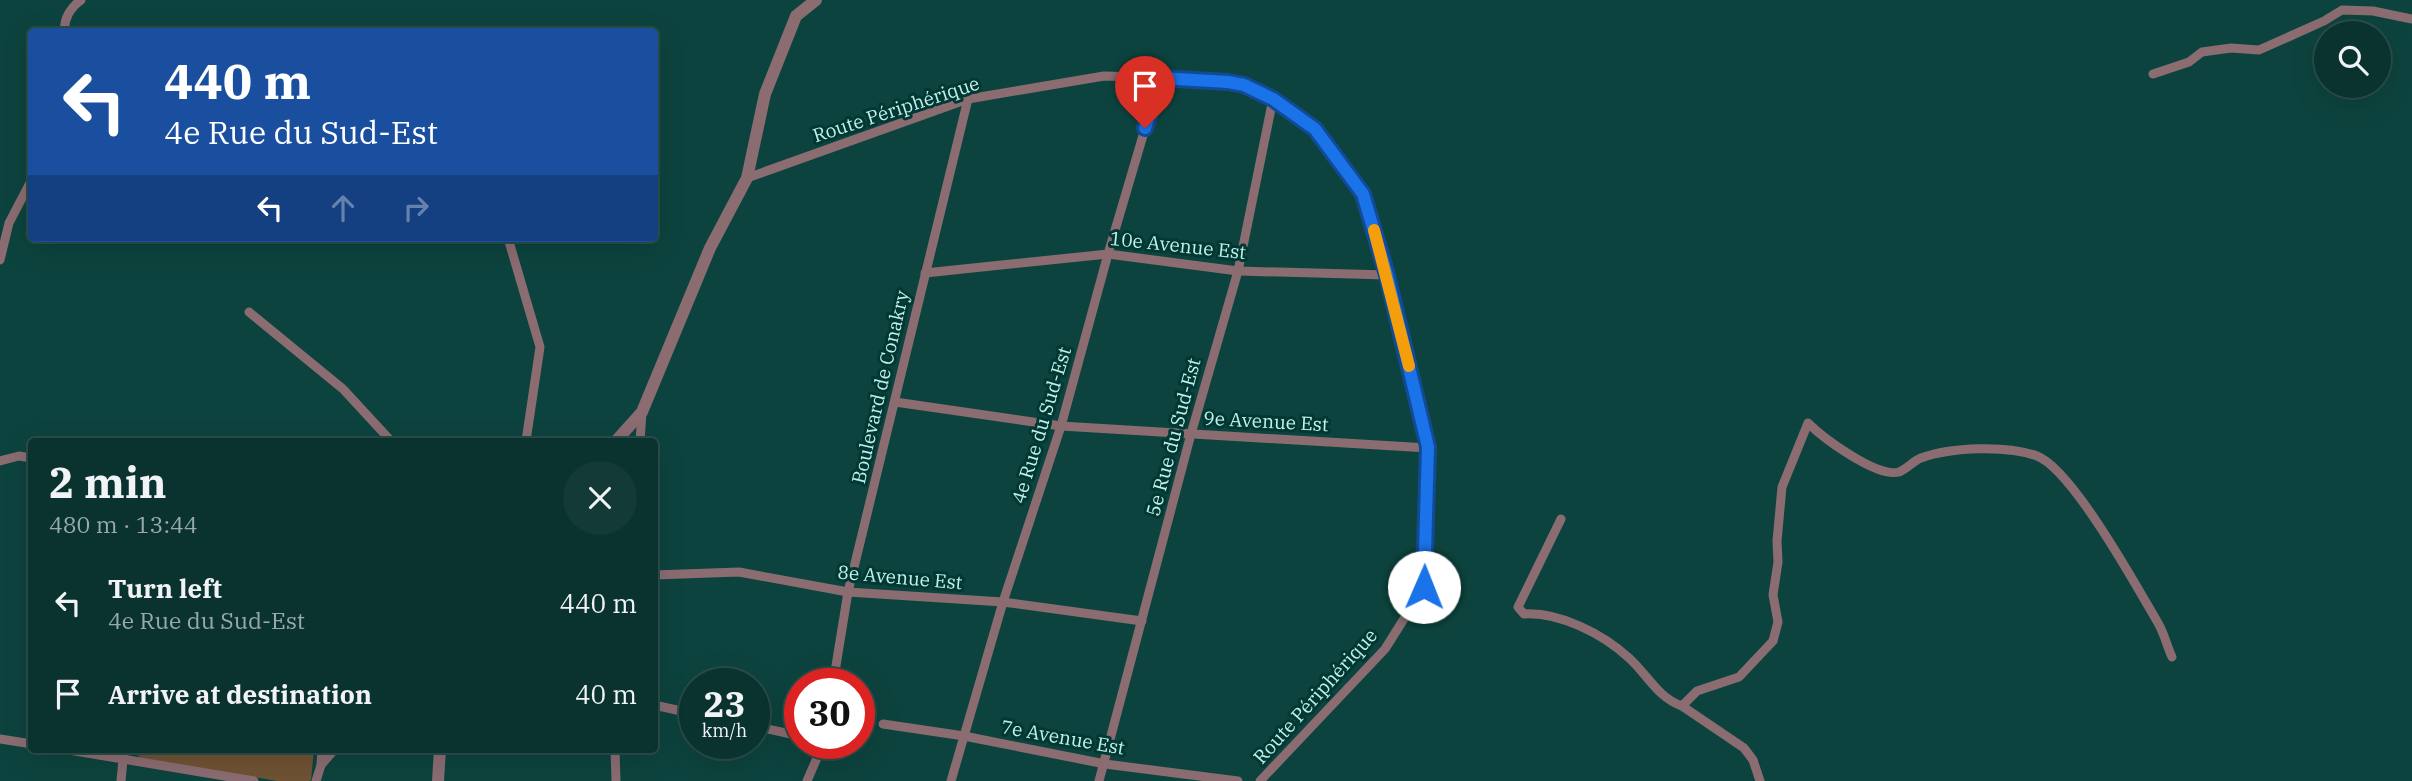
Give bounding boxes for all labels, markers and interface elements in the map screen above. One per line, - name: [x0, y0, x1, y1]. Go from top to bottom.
- map controls: [2314, 21, 2391, 98]
- button: search: [2314, 21, 2391, 98]
- text: 440 m: [164, 49, 311, 112]
- icon: left: [49, 56, 140, 147]
- pin: [1115, 56, 1175, 128]
- icon: arrive: [1126, 67, 1164, 105]
- street label: Route Périphérique: [810, 71, 982, 147]
- text: 4e Rue du Sud-Est: [164, 111, 438, 153]
- icon: left: [251, 189, 289, 227]
- icon: ahead: [324, 189, 362, 227]
- icon: right: [397, 189, 435, 227]
- street label: 10e Avenue Est: [1109, 226, 1247, 264]
- street label: Boulevard de Conakry: [846, 287, 914, 486]
- street label: 4e Rue du Sud-Est: [1006, 343, 1076, 506]
- street label: 5e Rue du Sud-Est: [1140, 355, 1206, 519]
- street label: 9e Avenue Est: [1203, 406, 1329, 436]
- text: 2 min: [49, 455, 167, 510]
- button: close: [563, 461, 637, 535]
- text: 480 m · 13:44: [49, 509, 198, 539]
- position arrow: [1387, 550, 1461, 624]
- street label: 8e Avenue Est: [837, 560, 964, 594]
- text: Turn left: [108, 571, 222, 605]
- icon: left: [49, 584, 87, 622]
- text: 440 m: [559, 586, 637, 620]
- text: 4e Rue du Sud-Est: [108, 605, 305, 635]
- street label: Route Périphérique: [1248, 623, 1382, 769]
- speed limit sign: 30: [784, 668, 875, 759]
- icon: arrive: [49, 675, 87, 713]
- text: Arrive at destination: [108, 677, 372, 711]
- text: 40 m: [575, 677, 637, 711]
- text: 23: [703, 681, 746, 727]
- street label: 7e Avenue Est: [999, 714, 1127, 760]
- text: km/h: [702, 719, 747, 742]

